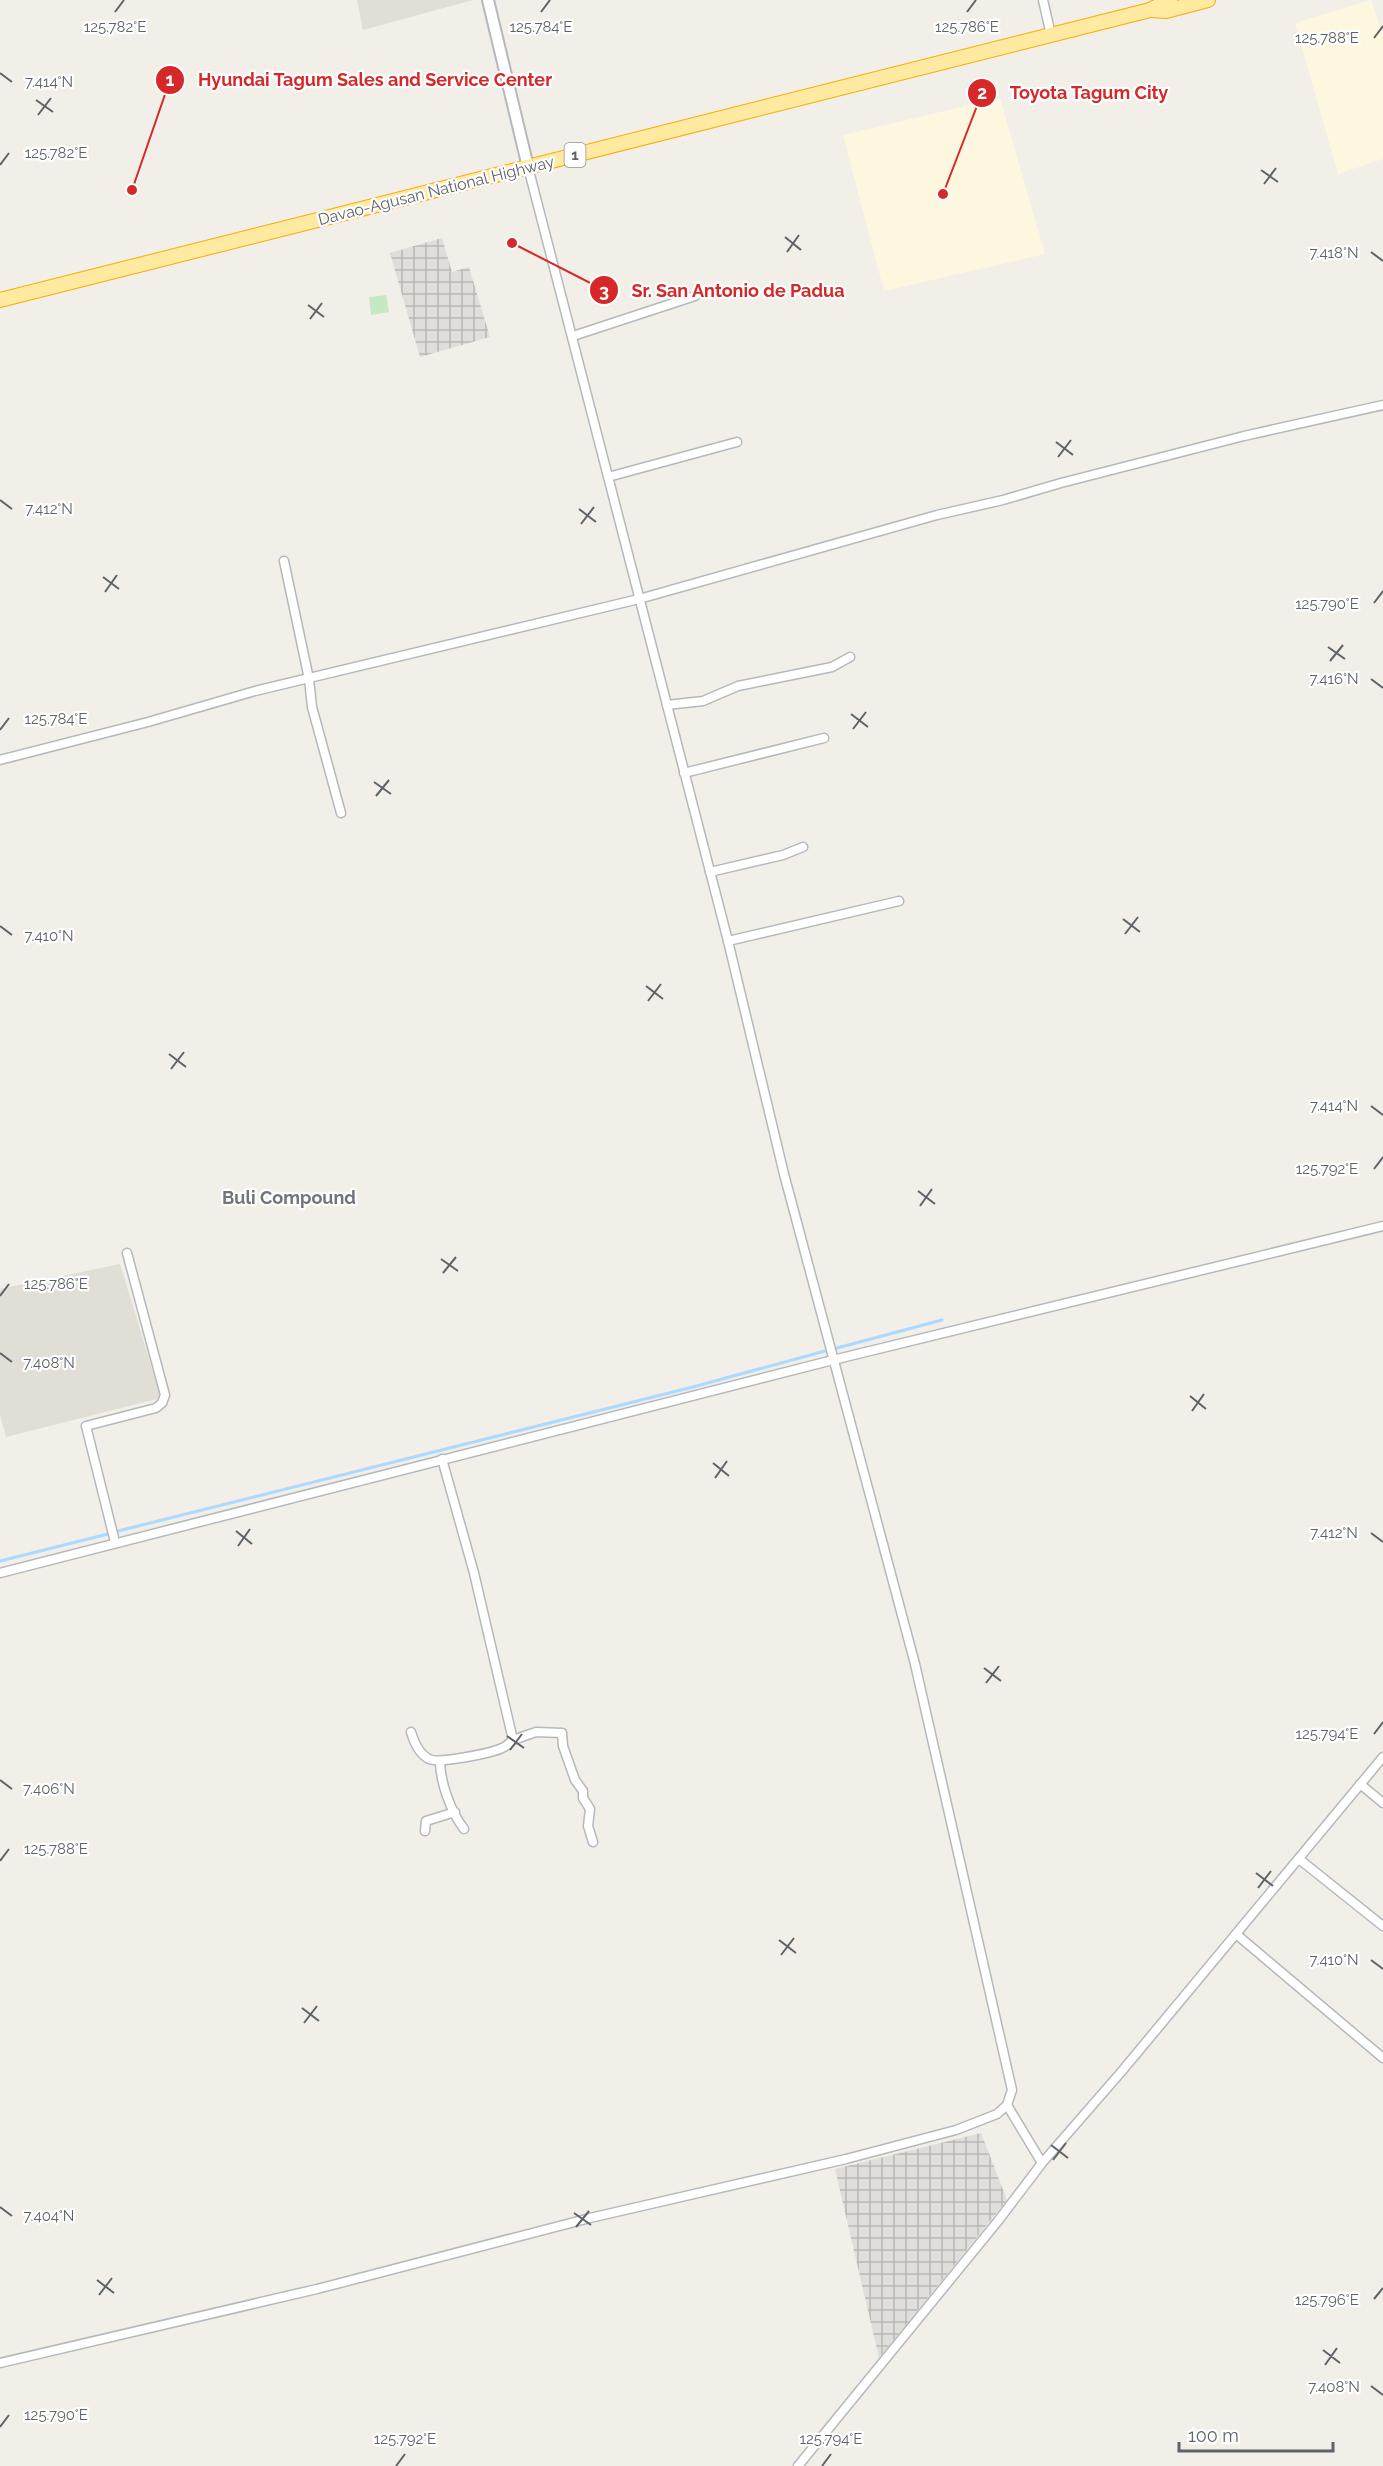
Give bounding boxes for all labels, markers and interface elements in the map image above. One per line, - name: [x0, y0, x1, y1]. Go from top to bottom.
- text: 125.782°E: [84, 18, 146, 36]
- text: 125.784°E: [510, 18, 572, 36]
- text: 125.786°E: [935, 18, 999, 36]
- text: 125.788°E: [1295, 29, 1359, 47]
- callout: Hyundai Tagum Sales and Service Center: [155, 62, 564, 98]
- text: 1: [166, 69, 175, 90]
- text: Hyundai Tagum Sales and Service Center: [198, 69, 552, 90]
- text: 7.414°N: [25, 73, 73, 91]
- callout: Toyota Tagum City: [967, 75, 1181, 111]
- text: 2: [977, 82, 987, 103]
- text: Toyota Tagum City: [1010, 82, 1168, 103]
- road number: 1: [564, 143, 586, 167]
- text: 125.782°E: [25, 144, 87, 162]
- street label: Davao-Agusan National Highway: [316, 152, 556, 229]
- text: 7.418°N: [1310, 244, 1358, 262]
- callout: Sr. San Antonio de Padua: [589, 272, 857, 308]
- text: 3: [599, 280, 609, 301]
- text: Sr. San Antonio de Padua: [632, 280, 845, 301]
- text: 7.412°N: [25, 500, 73, 518]
- text: 125.790°E: [1295, 595, 1359, 613]
- text: 7.416°N: [1309, 670, 1359, 688]
- text: 125.784°E: [25, 710, 87, 728]
- text: 7.410°N: [25, 927, 73, 945]
- text: 7.414°N: [1310, 1097, 1358, 1115]
- text: 125.792°E: [1296, 1160, 1358, 1178]
- district label: Buli Compound: [222, 1187, 356, 1208]
- text: 125.786°E: [24, 1275, 88, 1293]
- text: 7.408°N: [23, 1354, 75, 1372]
- text: 7.412°N: [1310, 1524, 1358, 1542]
- text: 125.794°E: [1296, 1725, 1358, 1743]
- text: 7.406°N: [23, 1780, 75, 1798]
- text: 125.788°E: [24, 1840, 88, 1858]
- text: 7.410°N: [1310, 1951, 1358, 1969]
- text: 7.404°N: [24, 2207, 74, 2225]
- text: 125.796°E: [1295, 2291, 1359, 2309]
- text: 7.408°N: [1308, 2378, 1360, 2396]
- text: 125.790°E: [24, 2406, 88, 2424]
- scale bar: [1179, 2415, 1334, 2453]
- text: 100 m: [1188, 2425, 1239, 2446]
- text: 125.792°E: [374, 2430, 436, 2448]
- text: 125.794°E: [800, 2430, 862, 2448]

